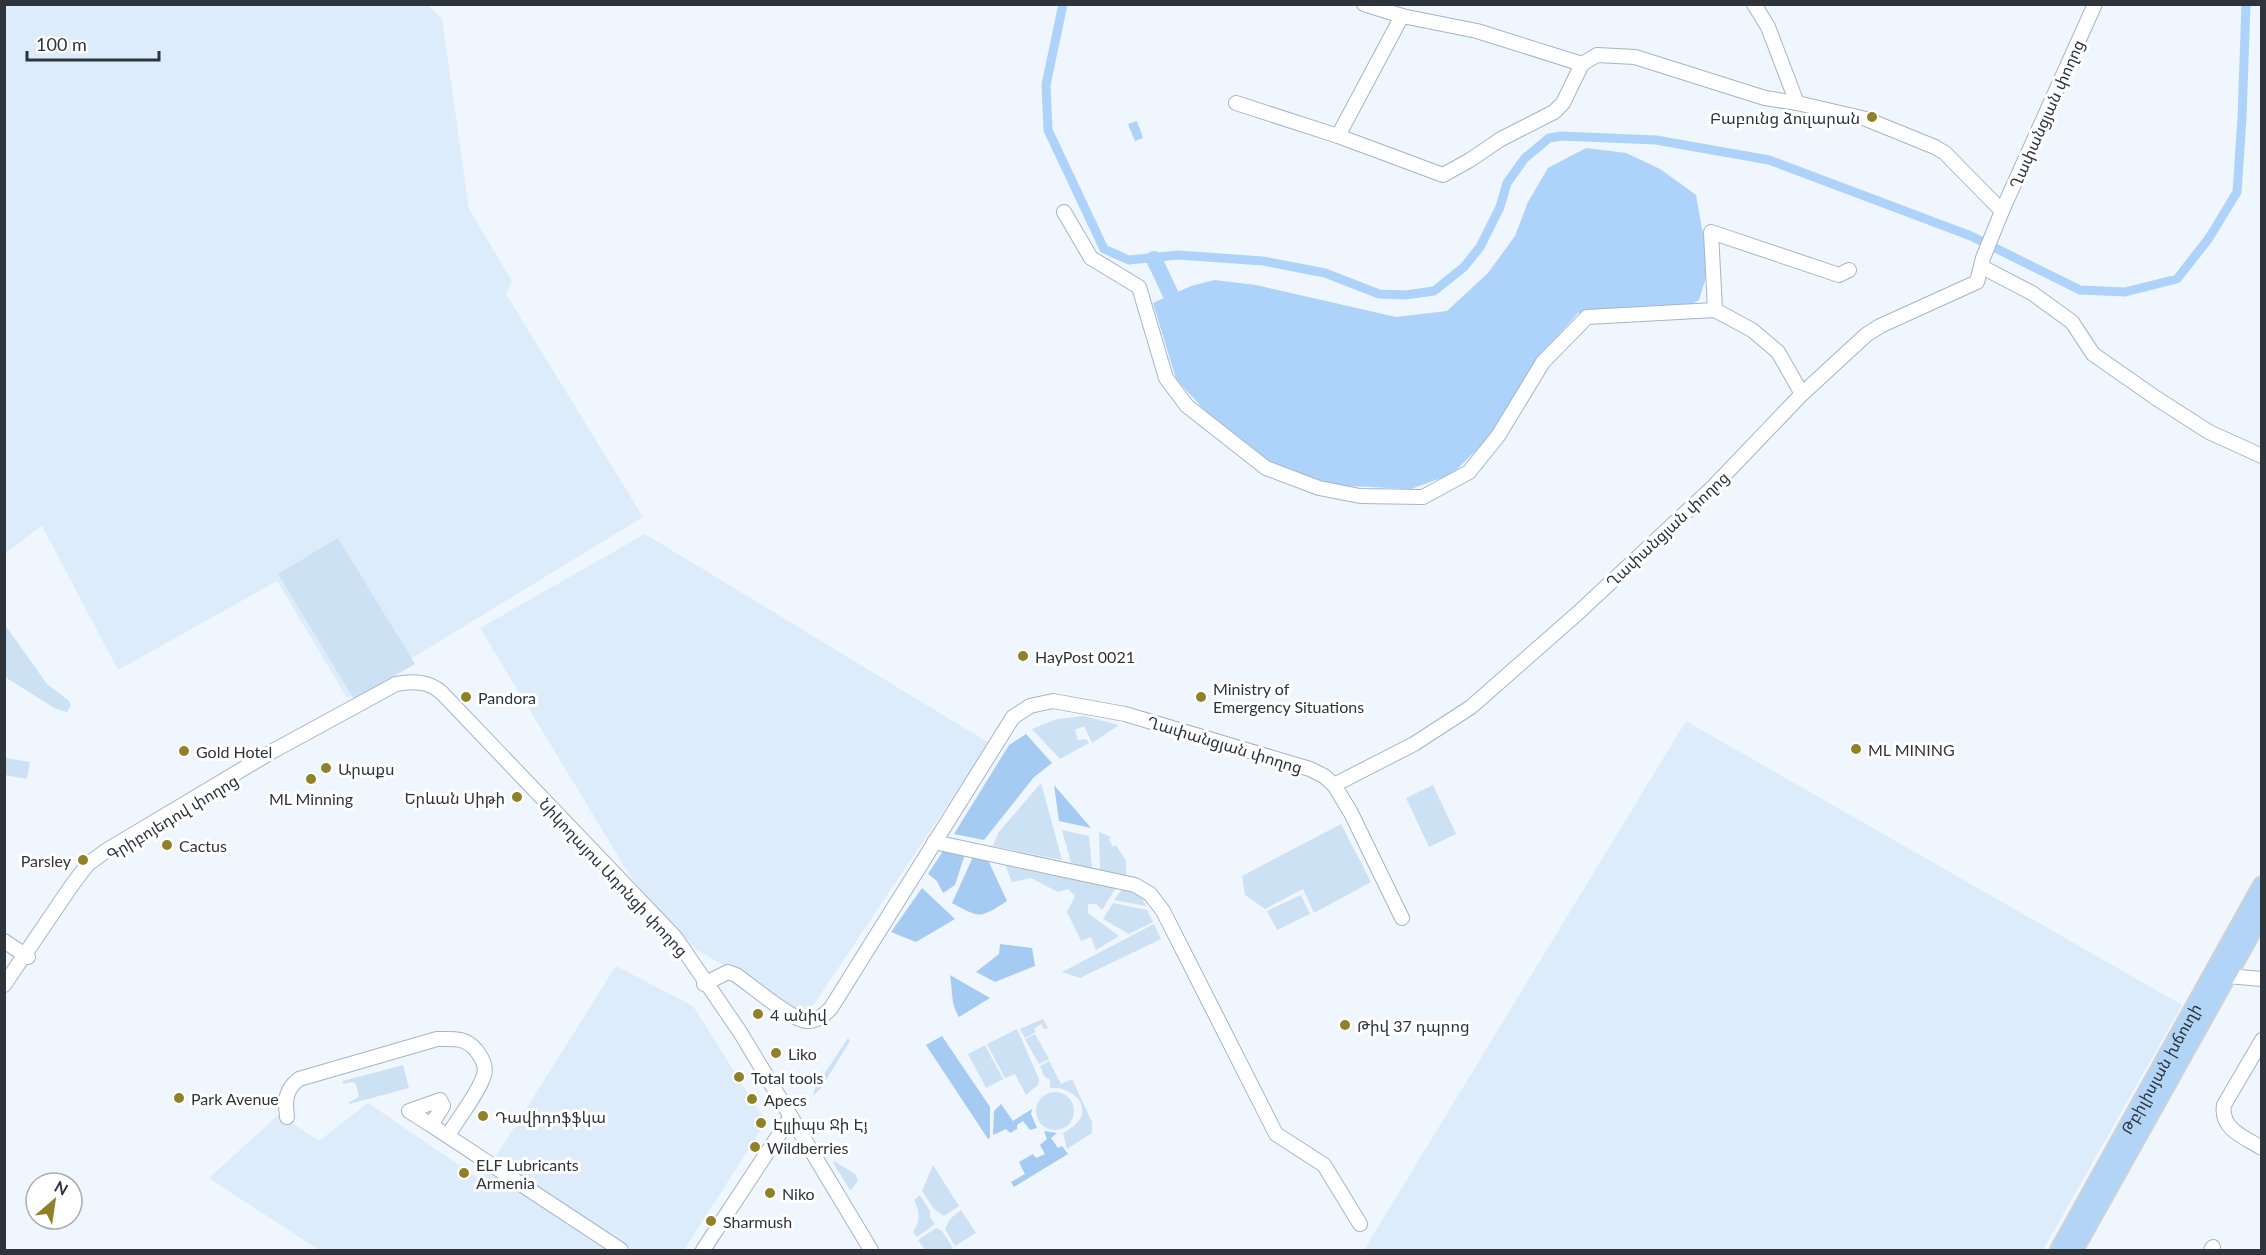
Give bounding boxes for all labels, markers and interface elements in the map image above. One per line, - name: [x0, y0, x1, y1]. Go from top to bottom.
- scale bar: [27, 24, 159, 62]
- text: 100 m: [36, 33, 87, 55]
- street label: Ղափանցյան փողոց: [2005, 37, 2088, 192]
- place label: Բաբունց ձուլարան: [1710, 108, 1860, 128]
- marker: Բաբունց ձուլարան: [1865, 110, 1879, 124]
- street label: Ղափանցյան փողոց: [1602, 467, 1733, 592]
- place label: HayPost 0021: [1035, 647, 1135, 666]
- marker: HayPost 0021: [1016, 649, 1030, 663]
- place label: Ministry of Emergency Situations: [1213, 679, 1364, 716]
- place label: Pandora: [478, 688, 536, 707]
- marker: Pandora: [459, 690, 473, 704]
- marker: Ministry of Emergency Situations: [1194, 690, 1208, 704]
- street label: Ղափանցյան փողոց: [1145, 711, 1305, 778]
- place label: ML MINING: [1868, 740, 1955, 759]
- place label: Gold Hotel: [196, 742, 272, 761]
- marker: ML MINING: [1849, 742, 1863, 756]
- marker: Gold Hotel: [177, 744, 191, 758]
- place label: Արաքս: [338, 759, 395, 779]
- marker: Արաքս: [319, 761, 333, 775]
- street label: Գրիբոյեդով փողոց: [103, 770, 242, 865]
- marker: ML Minning: [304, 772, 318, 786]
- place label: Երևան Սիթի: [404, 788, 505, 808]
- place label: ML Minning: [269, 789, 353, 808]
- marker: Երևան Սիթի: [510, 790, 524, 804]
- street label: Նիկողայոս Ադոնցի փողոց: [535, 794, 692, 961]
- place label: Cactus: [179, 836, 227, 855]
- marker: Cactus: [160, 838, 174, 852]
- place label: Parsley: [21, 851, 72, 870]
- marker: Parsley: [76, 853, 90, 867]
- street label: Թբիլիսյան խճուղի: [2116, 1000, 2205, 1137]
- place label: 4 անիվ: [770, 1005, 827, 1025]
- marker: 4 անիվ: [751, 1007, 765, 1021]
- place label: Թիվ 37 դպրոց: [1357, 1016, 1470, 1036]
- marker: Թիվ 37 դպրոց: [1338, 1018, 1352, 1032]
- place label: Liko: [788, 1044, 817, 1063]
- marker: Liko: [769, 1046, 783, 1060]
- place label: Total tools: [751, 1068, 824, 1087]
- marker: Total tools: [732, 1070, 746, 1084]
- place label: Park Avenue: [191, 1089, 279, 1108]
- place label: Apecs: [764, 1090, 807, 1109]
- marker: Park Avenue: [172, 1091, 186, 1105]
- marker: Apecs: [745, 1092, 759, 1106]
- place label: Դավիդոֆֆկա: [495, 1107, 606, 1127]
- marker: Դավիդոֆֆկա: [476, 1109, 490, 1123]
- place label: Էլլիպս Ջի Էյ: [773, 1114, 868, 1134]
- marker: Էլլիպս Ջի Էյ: [754, 1116, 768, 1130]
- place label: Wildberries: [767, 1138, 848, 1157]
- marker: Wildberries: [748, 1140, 762, 1154]
- place label: ELF Lubricants Armenia: [476, 1155, 579, 1192]
- marker: ELF Lubricants Armenia: [457, 1166, 471, 1180]
- north arrow: [24, 1171, 84, 1231]
- text: N: [52, 1176, 72, 1199]
- place label: Niko: [782, 1184, 815, 1203]
- marker: Niko: [763, 1186, 777, 1200]
- place label: Sharmush: [723, 1212, 792, 1231]
- marker: Sharmush: [704, 1214, 718, 1228]

